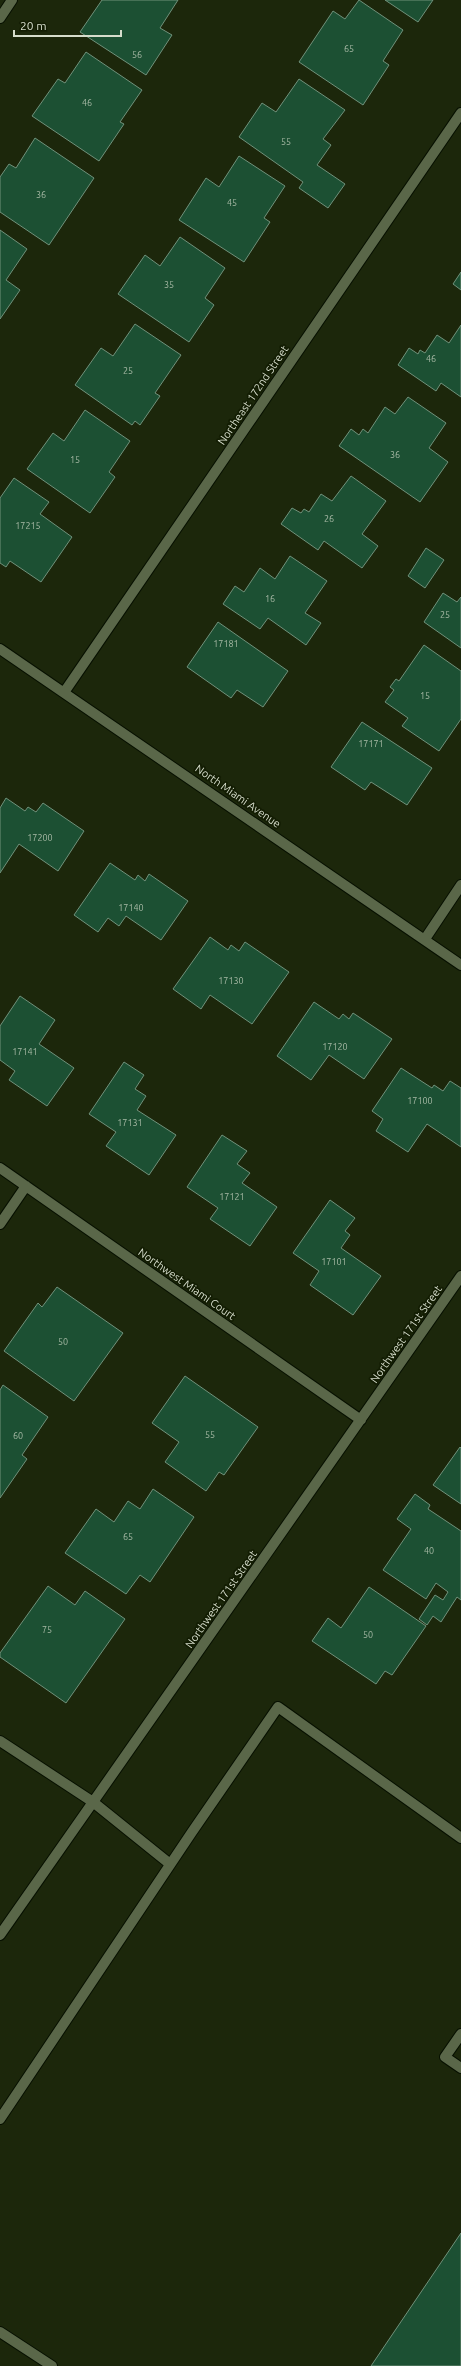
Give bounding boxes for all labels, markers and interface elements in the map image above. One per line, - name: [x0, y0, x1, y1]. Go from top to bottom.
- scale bar: [14, 12, 121, 38]
- text: 20 m: [20, 19, 47, 32]
- house number: 65: [344, 44, 354, 54]
- house number: 56: [132, 50, 142, 60]
- house number: 46: [82, 98, 92, 108]
- house number: 55: [281, 137, 291, 147]
- house number: 36: [36, 190, 46, 200]
- house number: 45: [227, 198, 237, 208]
- house number: 35: [164, 280, 174, 290]
- street label: Northeast 172nd Street: [215, 343, 291, 447]
- house number: 46: [426, 354, 436, 364]
- house number: 25: [123, 366, 133, 376]
- house number: 36: [390, 450, 400, 460]
- house number: 15: [70, 455, 80, 465]
- house number: 26: [324, 514, 334, 524]
- house number: 17215: [15, 521, 41, 531]
- house number: 16: [265, 594, 275, 604]
- house number: 25: [440, 610, 450, 620]
- house number: 17181: [213, 639, 239, 649]
- house number: 15: [420, 691, 430, 701]
- house number: 17171: [358, 739, 384, 749]
- street label: North Miami Avenue: [193, 762, 283, 830]
- house number: 17200: [27, 833, 53, 843]
- house number: 17140: [118, 903, 144, 913]
- house number: 17130: [218, 976, 244, 986]
- house number: 17120: [322, 1042, 348, 1052]
- house number: 17141: [12, 1047, 38, 1057]
- house number: 17100: [407, 1096, 433, 1106]
- house number: 17131: [117, 1118, 143, 1128]
- house number: 17121: [219, 1192, 245, 1202]
- street label: Northwest Miami Court: [136, 1246, 238, 1323]
- house number: 17101: [321, 1257, 347, 1267]
- street label: Northwest 171st Street: [368, 1282, 445, 1385]
- house number: 50: [58, 1337, 68, 1347]
- house number: 55: [205, 1430, 215, 1440]
- house number: 60: [13, 1431, 23, 1441]
- house number: 65: [123, 1532, 133, 1542]
- house number: 40: [424, 1546, 434, 1556]
- street label: Northwest 171st Street: [183, 1547, 260, 1650]
- house number: 75: [42, 1625, 52, 1635]
- house number: 50: [363, 1630, 373, 1640]

